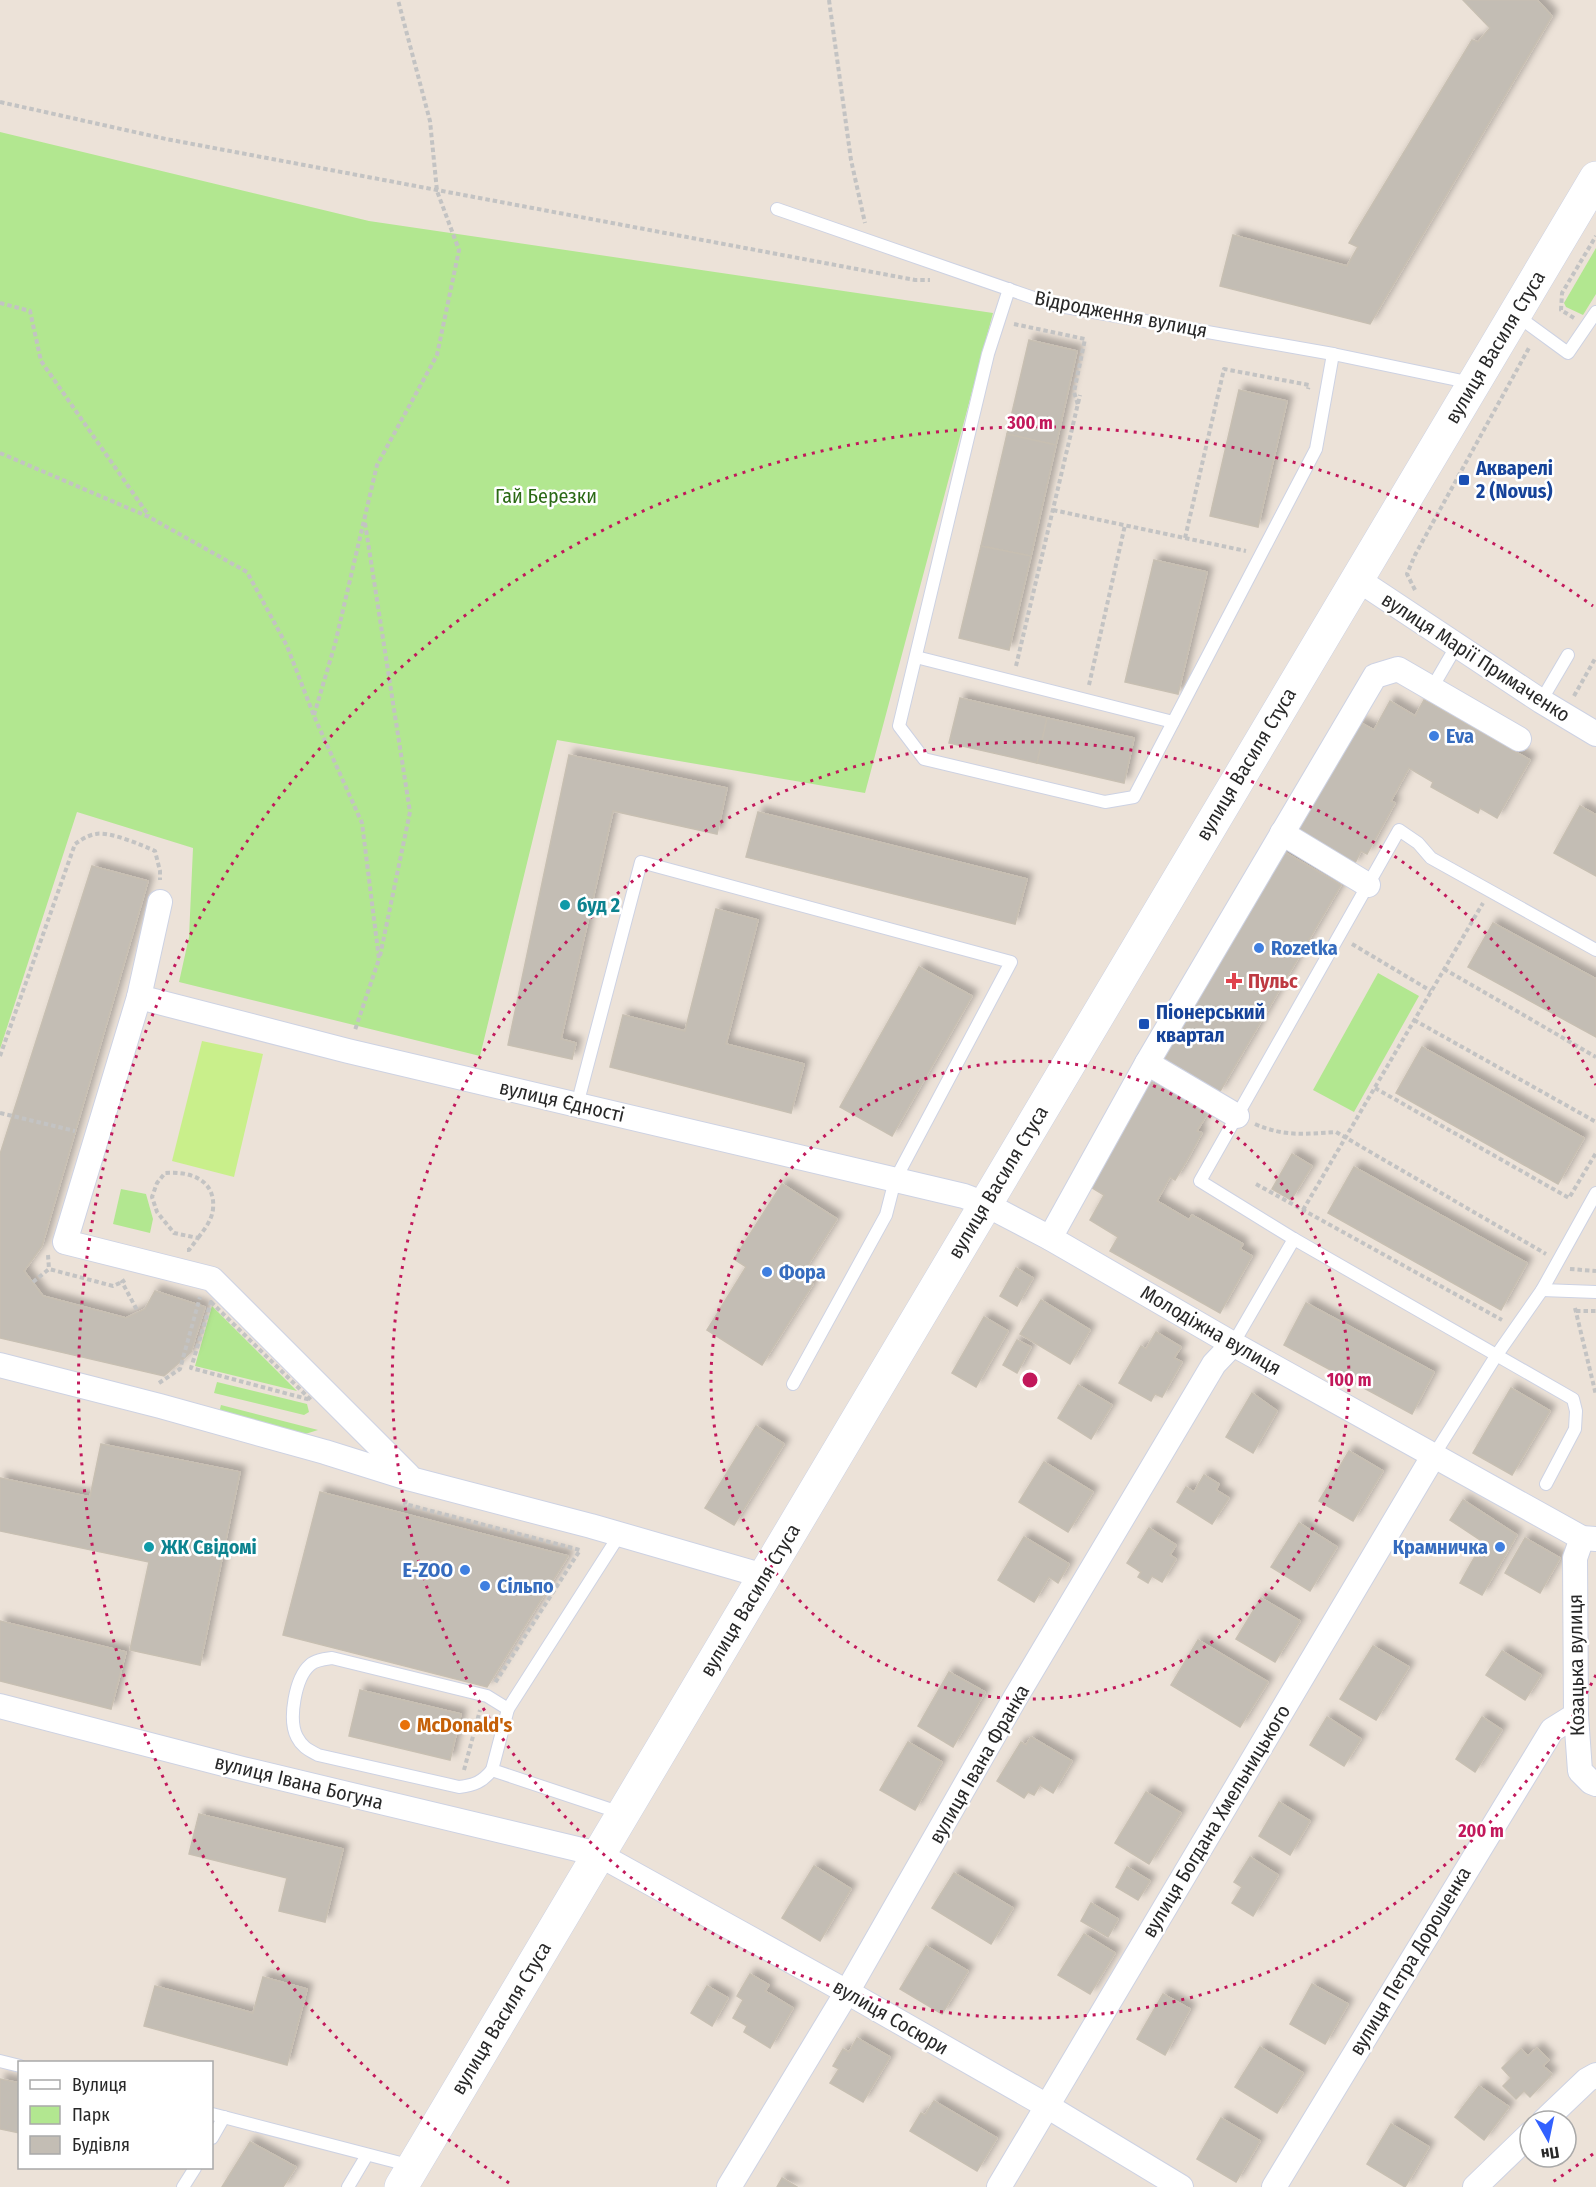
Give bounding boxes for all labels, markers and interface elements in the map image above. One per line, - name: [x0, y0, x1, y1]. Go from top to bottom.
- street label: вулиця Василя Стуса: [1440, 266, 1550, 428]
- street label: Відродження вулиця: [1033, 285, 1209, 343]
- text: 300 m: [1006, 412, 1053, 434]
- place label: Акварелі 2 (Novus): [1475, 456, 1553, 503]
- marker: Акварелі 2 (Novus): [1457, 473, 1471, 487]
- park label: Гай Березки: [495, 484, 597, 508]
- street label: вулиця Марії Примаченко: [1377, 587, 1575, 727]
- street label: вулиця Василя Стуса: [1191, 683, 1301, 845]
- place label: Eva: [1446, 724, 1474, 748]
- marker: Eva: [1427, 729, 1441, 743]
- place label: буд 2: [577, 893, 620, 917]
- marker: буд 2: [558, 898, 572, 912]
- place label: Rozetka: [1271, 936, 1338, 960]
- marker: Rozetka: [1252, 941, 1266, 955]
- place label: Пульс: [1248, 969, 1298, 993]
- marker: Пульс: [1225, 972, 1243, 990]
- place label: Піонерський квартал: [1156, 1000, 1265, 1047]
- marker: Піонерський квартал: [1137, 1017, 1151, 1031]
- street label: вулиця Єдності: [497, 1075, 627, 1127]
- street label: вулиця Василя Стуса: [943, 1101, 1053, 1263]
- place label: Фора: [779, 1260, 826, 1284]
- marker: Фора: [760, 1265, 774, 1279]
- street label: Молодіжна вулиця: [1136, 1280, 1286, 1380]
- text: 100 m: [1327, 1369, 1371, 1391]
- centre of rings: [1020, 1370, 1040, 1390]
- street label: вулиця Василя Стуса: [695, 1519, 805, 1681]
- place label: ЖК Свідомі: [160, 1535, 257, 1559]
- place label: Крамничка: [1393, 1535, 1488, 1559]
- marker: ЖК Свідомі: [142, 1540, 156, 1554]
- marker: Крамничка: [1493, 1540, 1507, 1554]
- place label: E-ZOO: [402, 1558, 453, 1582]
- marker: E-ZOO: [458, 1563, 472, 1577]
- place label: Сільпо: [497, 1574, 554, 1598]
- marker: Сільпо: [478, 1579, 492, 1593]
- street label: Козацька вулиця: [1563, 1594, 1589, 1736]
- street label: вулиця Івана Франка: [924, 1680, 1034, 1848]
- street label: вулиця Богдана Хмельницького: [1137, 1700, 1295, 1942]
- place label: McDonald's: [417, 1713, 512, 1737]
- marker: McDonald's: [398, 1718, 412, 1732]
- street label: вулиця Івана Богуна: [212, 1749, 386, 1815]
- text: 200 m: [1457, 1820, 1504, 1842]
- street label: вулиця Петра Дорошенка: [1344, 1862, 1476, 2060]
- street label: вулиця Василя Стуса: [446, 1937, 556, 2099]
- street label: вулиця Сосюри: [829, 1974, 953, 2060]
- legend: [18, 2061, 213, 2169]
- text: Вулиця: [72, 2074, 127, 2096]
- text: Парк: [72, 2104, 110, 2126]
- north arrow: [1518, 2109, 1578, 2169]
- text: Будівля: [72, 2134, 130, 2156]
- text: Пн: [1540, 2143, 1561, 2164]

